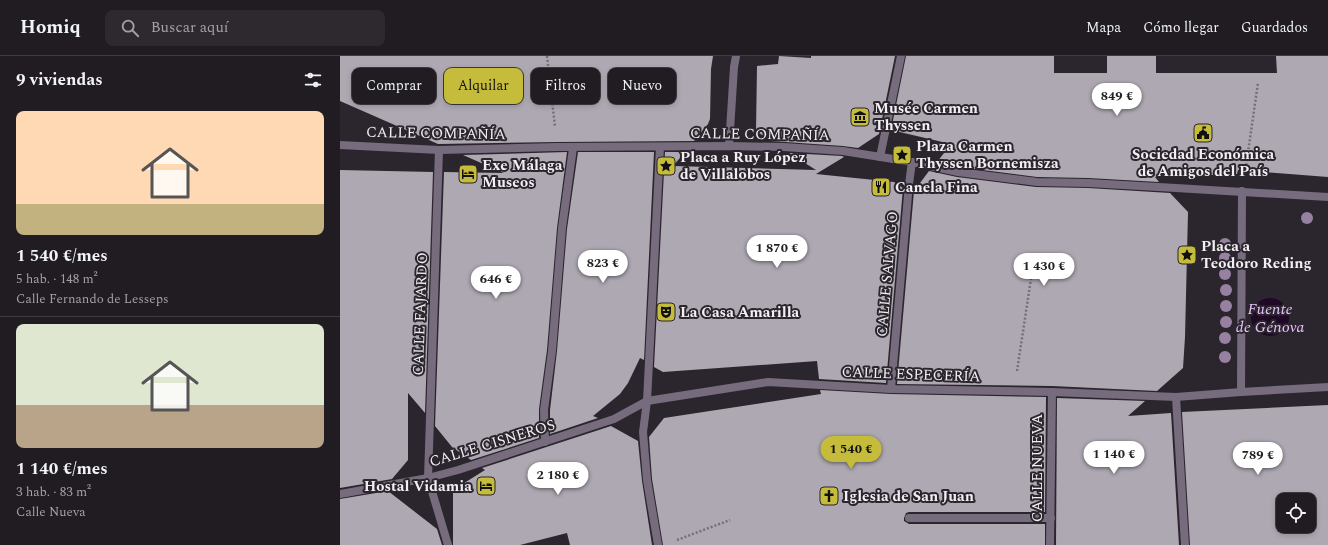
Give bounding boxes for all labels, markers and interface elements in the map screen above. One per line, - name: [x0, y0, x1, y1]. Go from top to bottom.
- search box: [105, 10, 385, 46]
- text: Homiq: [20, 13, 81, 42]
- text: Buscar aquí: [151, 16, 229, 39]
- icon: search: [119, 17, 141, 39]
- text: Mapa: [1086, 17, 1121, 38]
- text: Cómo llegar: [1143, 17, 1219, 38]
- text: Guardados: [1241, 17, 1308, 38]
- text: 9 viviendas: [16, 67, 103, 93]
- chip: Comprar: [352, 68, 436, 104]
- chip: Alquilar: [444, 68, 523, 104]
- chip: Filtros: [531, 68, 600, 104]
- chip: Nuevo: [608, 68, 676, 104]
- icon: filters: [302, 69, 324, 91]
- pin: 849 €: [1089, 83, 1145, 117]
- text: 849 €: [1101, 86, 1133, 106]
- place label: Musée Carmen Thyssen: [874, 97, 978, 137]
- museum icon: Musée Carmen Thyssen: [849, 106, 871, 128]
- street label: CALLE COMPAÑÍA: [366, 121, 506, 146]
- street label: CALLE COMPAÑÍA: [690, 122, 830, 147]
- public building icon: Sociedad Económica de Amigos del País: [1192, 122, 1214, 144]
- place label: Plaza Carmen Thyssen Bornemisza: [916, 135, 1059, 175]
- icon: home: [134, 137, 206, 209]
- place label: Sociedad Económica de Amigos del País: [1132, 143, 1275, 183]
- place icon: Plaza Carmen Thyssen Bornemisza: [891, 144, 913, 166]
- place label: Placa a Ruy López de Villalobos: [680, 146, 806, 186]
- place label: Exe Málaga Museos: [482, 154, 563, 194]
- place icon: Placa a Ruy López de Villalobos: [655, 155, 677, 177]
- hotel icon: Exe Málaga Museos: [457, 163, 479, 185]
- restaurant icon: Canela Fina: [870, 176, 892, 198]
- place label: Canela Fina: [895, 176, 978, 199]
- street label: CALLE SALVAGO: [871, 210, 904, 338]
- pin: 1 870 €: [740, 235, 814, 269]
- place label: Placa a Teodoro Reding: [1201, 235, 1312, 275]
- text: 1 870 €: [756, 238, 798, 258]
- text: 1 540 €/mes: [16, 243, 108, 269]
- place icon: Placa a Teodoro Reding: [1176, 244, 1198, 266]
- pin: 823 €: [575, 250, 631, 284]
- street label: CALLE FAJARDO: [407, 252, 434, 376]
- text: 823 €: [587, 253, 619, 273]
- pin: 1 430 €: [1007, 253, 1081, 287]
- text: 1 430 €: [1023, 256, 1065, 276]
- pin: 646 €: [468, 266, 524, 300]
- text: 5 hab. · 148 m²: [16, 269, 98, 289]
- text: 646 €: [480, 269, 512, 289]
- text: Calle Fernando de Lesseps: [16, 289, 169, 309]
- water label: Fuente de Génova: [1236, 297, 1304, 339]
- theatre icon: La Casa Amarilla: [655, 301, 677, 323]
- place label: La Casa Amarilla: [680, 301, 800, 324]
- icon: home: [134, 350, 206, 422]
- street label: CALLE ESPECERÍA: [841, 361, 981, 388]
- street label: CALLE CISNEROS: [426, 413, 558, 474]
- street label: CALLE NUEVA: [1026, 414, 1049, 522]
- pin: 1 540 €: [814, 436, 888, 470]
- text: 1 540 €: [830, 439, 872, 459]
- pin: 1 140 €: [1077, 441, 1151, 475]
- pin: 789 €: [1230, 442, 1286, 476]
- text: 1 140 €: [1093, 444, 1135, 464]
- text: 789 €: [1242, 445, 1274, 465]
- text: 1 140 €/mes: [16, 456, 108, 482]
- pin: 2 180 €: [521, 462, 595, 496]
- text: 2 180 €: [537, 465, 579, 485]
- place label: Hostal Vidamia: [364, 475, 472, 498]
- hotel icon: Hostal Vidamia: [475, 475, 497, 497]
- text: 3 hab. · 83 m²: [16, 482, 91, 502]
- church icon: Iglesia de San Juan: [818, 485, 840, 507]
- place label: Iglesia de San Juan: [843, 485, 974, 508]
- map controls: [1276, 493, 1316, 533]
- button: locate: [1276, 493, 1316, 533]
- text: Calle Nueva: [16, 502, 86, 522]

